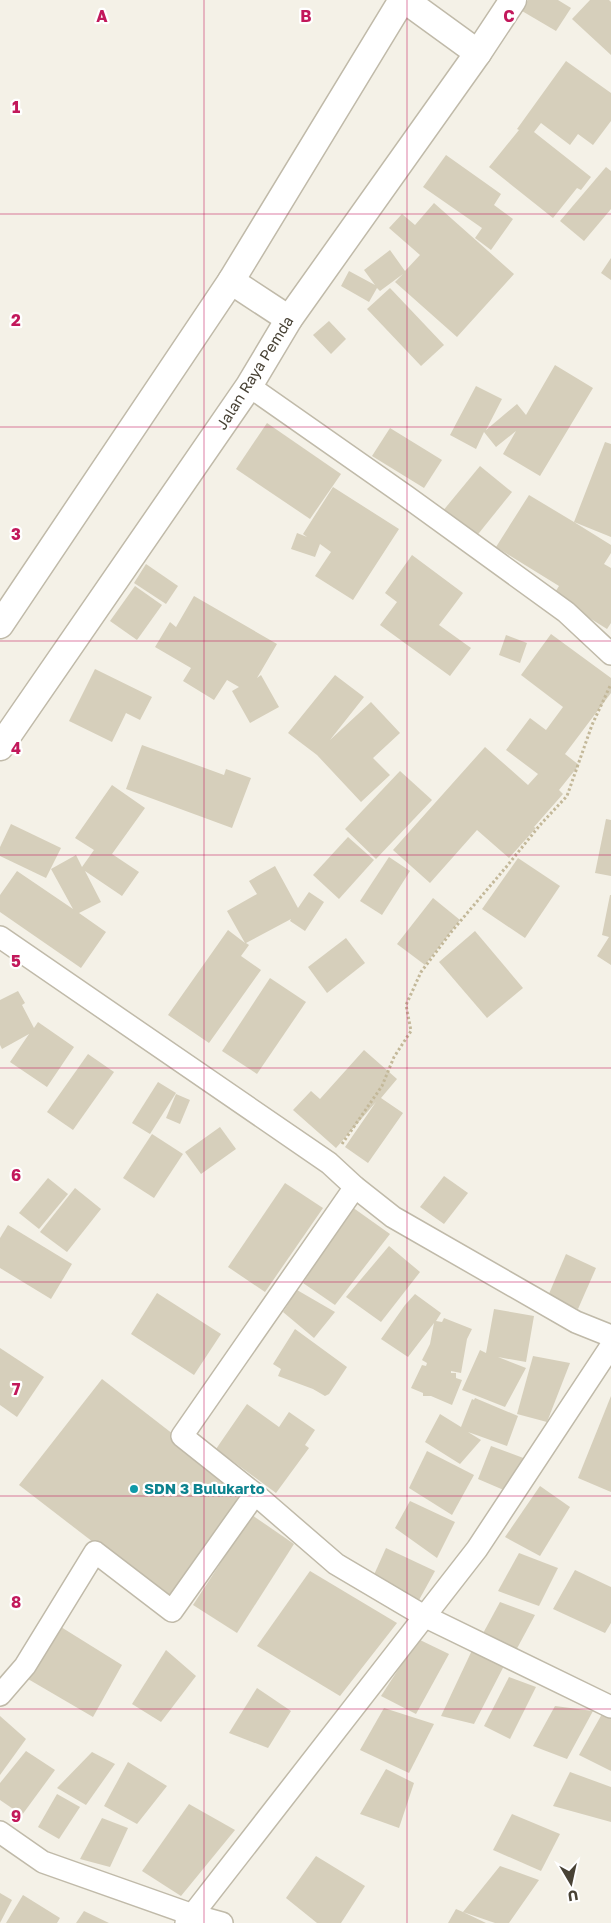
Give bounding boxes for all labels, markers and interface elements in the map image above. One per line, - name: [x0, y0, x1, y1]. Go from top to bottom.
- text: A: [96, 6, 108, 26]
- text: B: [300, 6, 312, 26]
- text: C: [503, 6, 515, 26]
- text: 1: [12, 97, 20, 117]
- text: 2: [11, 310, 21, 330]
- street label: Jalan Raya Pemda: [212, 312, 296, 433]
- text: 3: [11, 524, 21, 544]
- text: 4: [11, 738, 21, 758]
- text: 5: [11, 951, 21, 971]
- text: 6: [11, 1165, 21, 1185]
- text: 7: [12, 1379, 21, 1399]
- place label: SDN 3 Bulukarto: [144, 1479, 265, 1497]
- marker: SDN 3 Bulukarto: [128, 1483, 140, 1495]
- text: 8: [11, 1592, 21, 1612]
- text: 9: [11, 1806, 21, 1826]
- north arrow: [546, 1858, 596, 1908]
- text: U: [567, 1887, 579, 1906]

